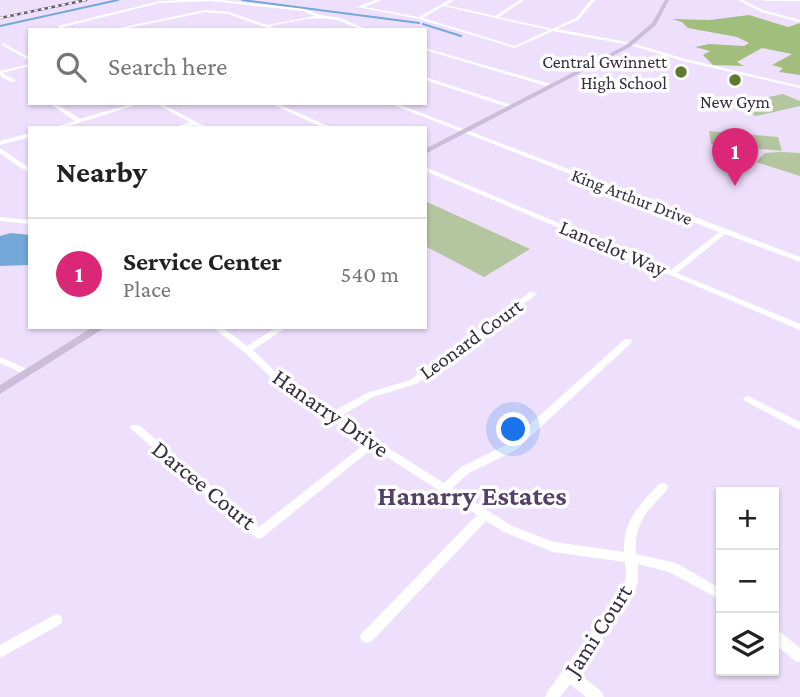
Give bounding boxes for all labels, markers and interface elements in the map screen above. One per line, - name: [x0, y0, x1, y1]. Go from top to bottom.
- search box: [28, 28, 427, 105]
- icon: search: [52, 48, 90, 86]
- text: Search here: [108, 52, 227, 81]
- place label: Central Gwinnett High School: [542, 52, 668, 93]
- marker: Central Gwinnett High School: [673, 64, 689, 80]
- marker: New Gym: [727, 72, 743, 88]
- place label: New Gym: [700, 92, 771, 112]
- pin: 1: [712, 128, 758, 186]
- text: Nearby: [56, 155, 147, 188]
- street label: King Arthur Drive: [569, 165, 695, 229]
- street label: Lancelot Way: [556, 215, 670, 281]
- text: Service Center: [123, 247, 282, 276]
- text: 1: [75, 261, 83, 287]
- text: 540 m: [341, 261, 399, 287]
- text: Place: [123, 276, 171, 302]
- street label: Leonard Court: [415, 293, 528, 384]
- street label: Hanarry Drive: [268, 363, 395, 463]
- your location: [496, 412, 530, 446]
- street label: Darcee Court: [147, 435, 262, 535]
- district label: Hanarry Estates: [377, 480, 567, 511]
- map controls: [716, 487, 779, 676]
- button: +: [716, 487, 779, 550]
- button: −: [716, 550, 779, 613]
- street label: Jami Court: [557, 578, 638, 682]
- button: layers: [716, 613, 779, 676]

